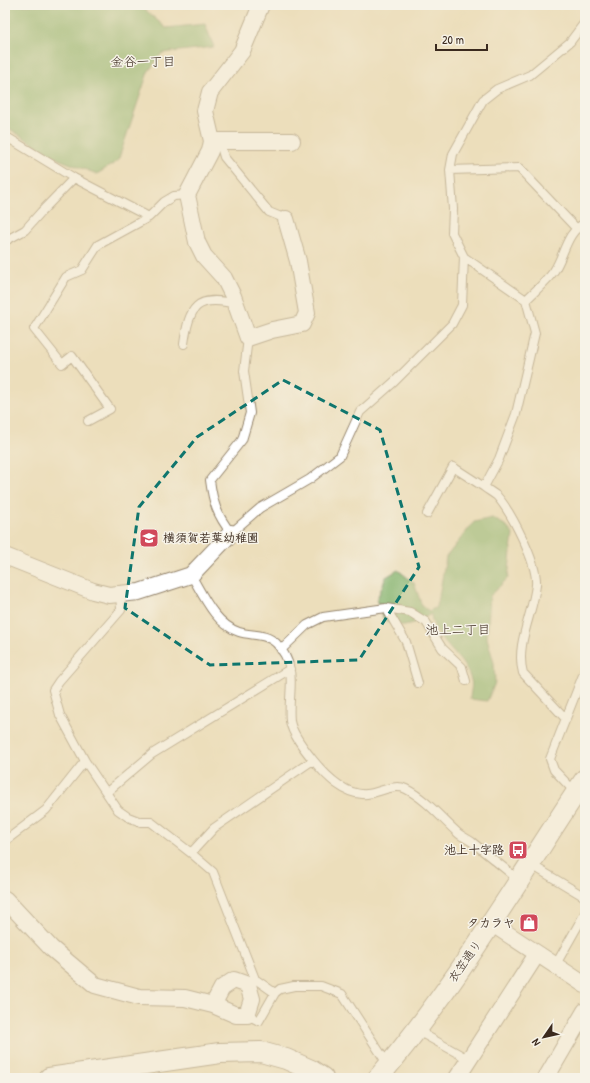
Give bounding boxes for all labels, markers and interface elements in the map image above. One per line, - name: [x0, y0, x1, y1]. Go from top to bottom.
- scale bar: [436, 26, 487, 52]
- text: 20 m: [442, 31, 464, 48]
- district label: 金谷一丁目: [110, 52, 176, 70]
- school or university icon: 横須賀若葉幼稚園: [138, 527, 160, 549]
- place label: 横須賀若葉幼稚園: [163, 529, 259, 546]
- district label: 池上二丁目: [425, 620, 491, 638]
- bus stop icon: 池上十字路: [507, 839, 529, 861]
- place label: 池上十字路: [444, 841, 504, 858]
- shop icon: タカラヤ: [518, 912, 540, 934]
- place label: タカラヤ: [467, 914, 515, 931]
- street label: 衣笠通り: [444, 936, 485, 985]
- north arrow: [524, 1017, 564, 1057]
- text: N: [528, 1036, 543, 1049]

